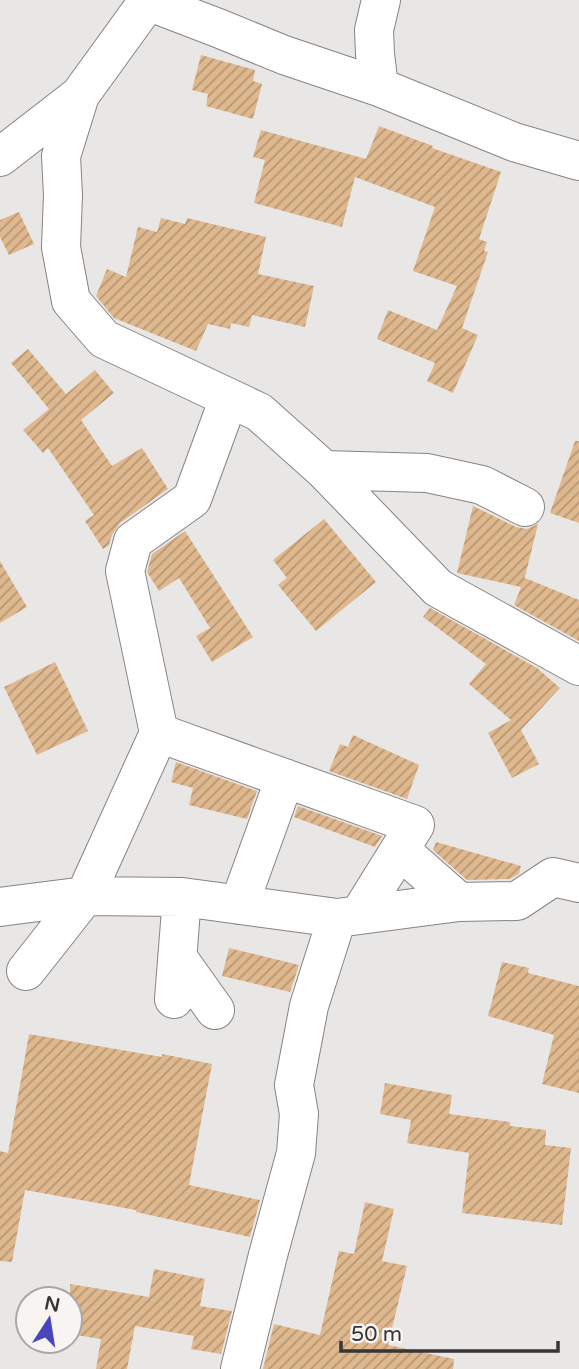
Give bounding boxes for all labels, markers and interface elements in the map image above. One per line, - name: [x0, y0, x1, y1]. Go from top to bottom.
- north arrow: [14, 1285, 84, 1355]
- text: N: [43, 1292, 62, 1317]
- scale bar: [341, 1310, 558, 1354]
- text: 50 m: [351, 1322, 402, 1347]

